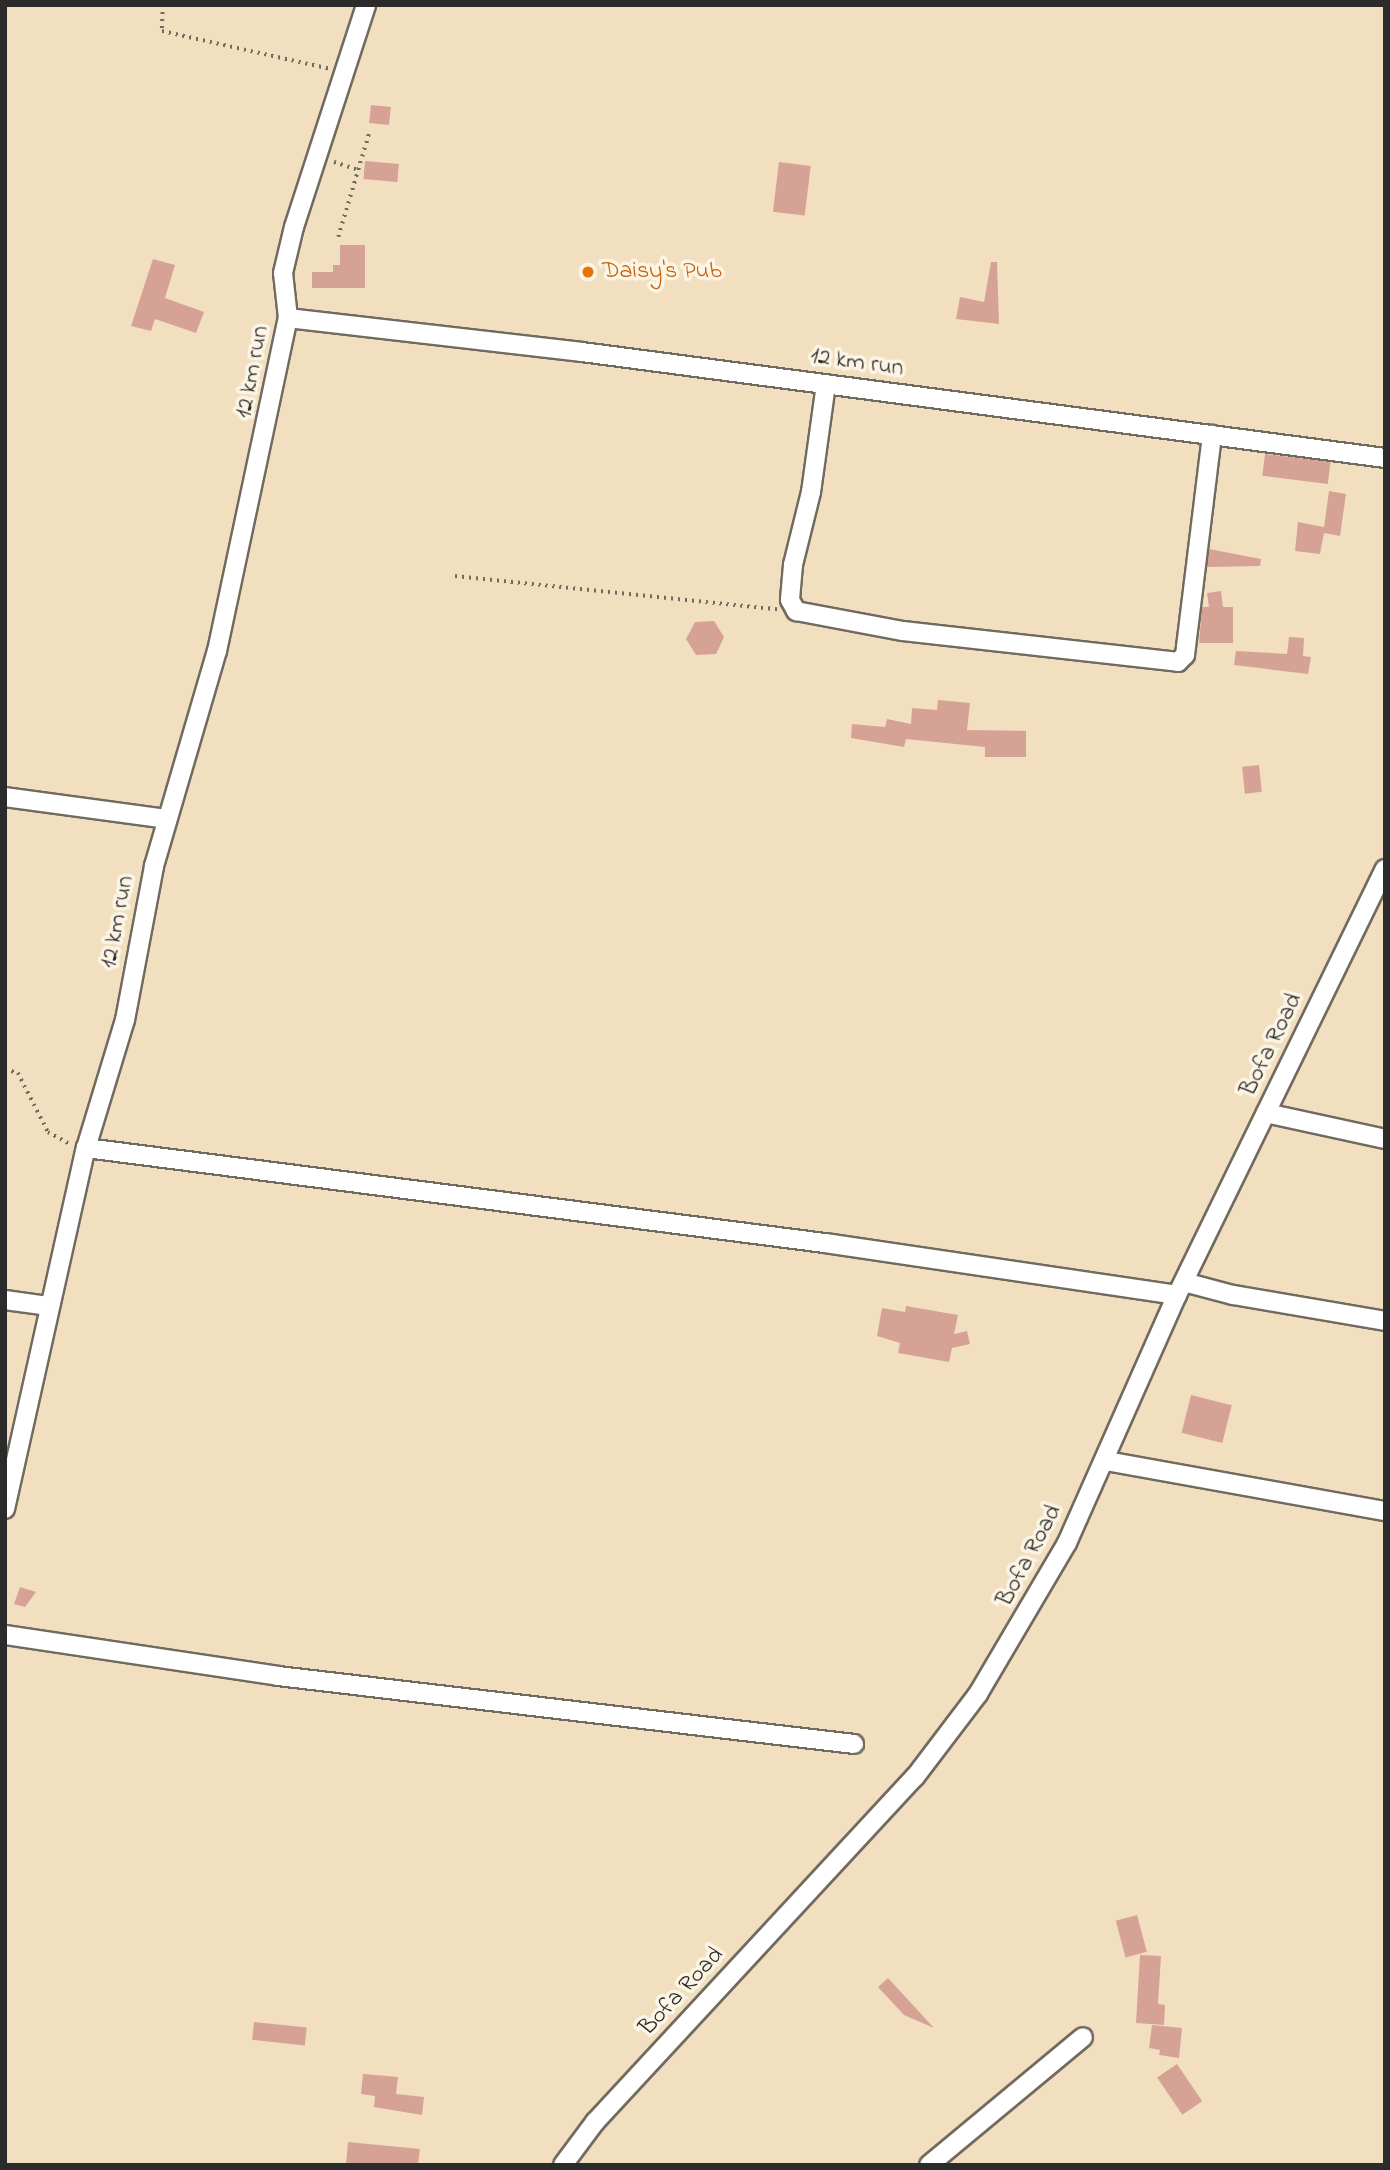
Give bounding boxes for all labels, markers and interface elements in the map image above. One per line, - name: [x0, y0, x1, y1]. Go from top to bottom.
- place label: Daisy's Pub: [602, 258, 722, 286]
- marker: Daisy's Pub: [580, 264, 596, 280]
- street label: 12 km run: [230, 323, 276, 421]
- street label: 12 km run: [809, 342, 905, 384]
- street label: 12 km run: [95, 873, 141, 971]
- street label: Bofa Road: [1235, 989, 1309, 1101]
- street label: Bofa Road: [991, 1500, 1069, 1612]
- street label: Bofa Road: [634, 1942, 730, 2042]

